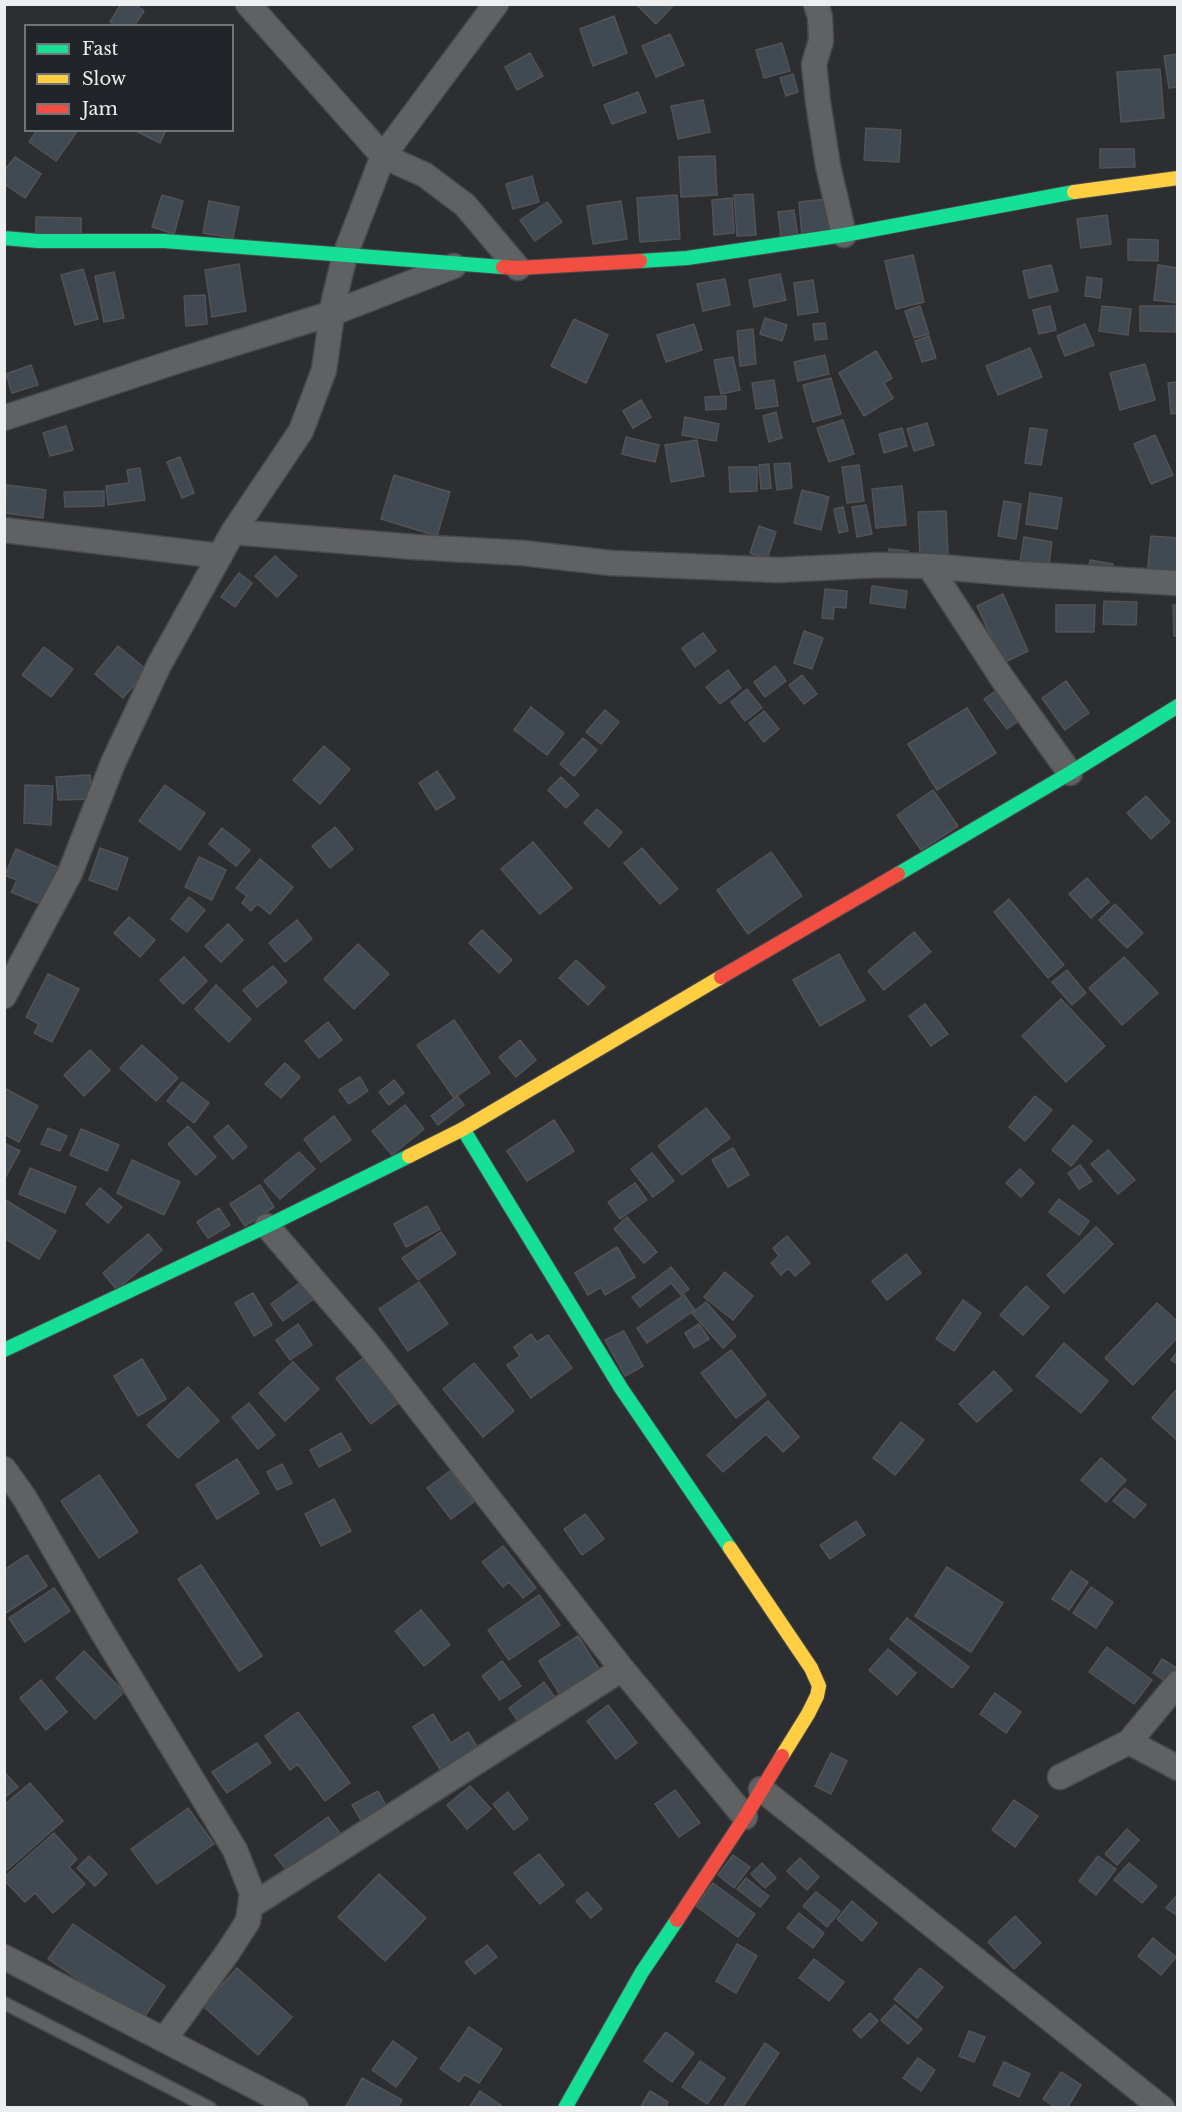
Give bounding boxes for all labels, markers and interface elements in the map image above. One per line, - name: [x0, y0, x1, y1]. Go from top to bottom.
- legend: [24, 24, 234, 132]
- text: Fast: [82, 38, 118, 60]
- text: Slow: [82, 68, 126, 90]
- text: Jam: [82, 98, 118, 120]

